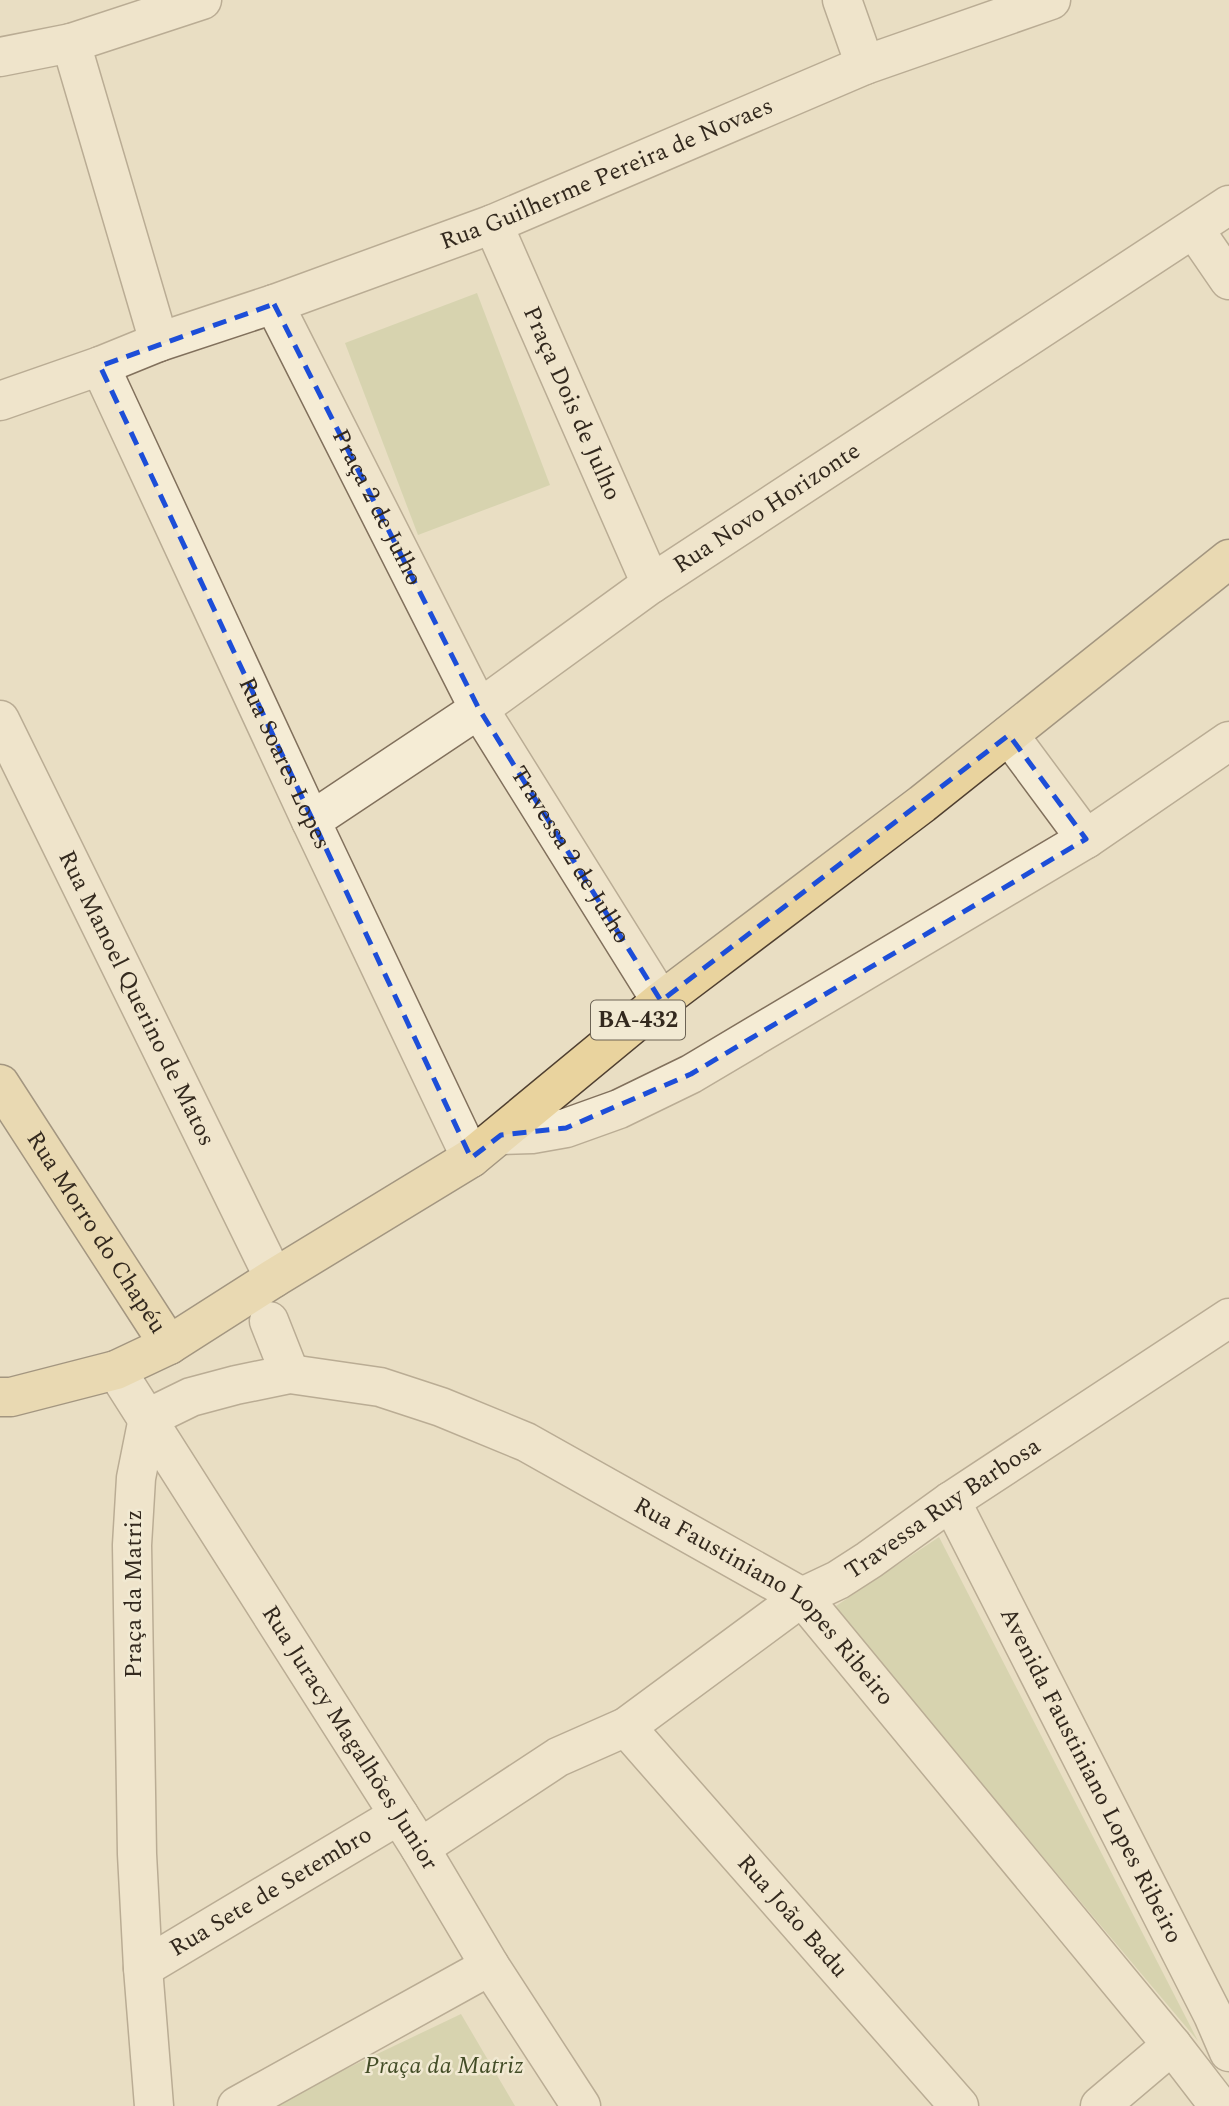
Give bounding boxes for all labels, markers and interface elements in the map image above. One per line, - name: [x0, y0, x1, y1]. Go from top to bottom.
- street label: Rua Guilherme Pereira de Novaes: [435, 88, 779, 260]
- street label: Praça Dois de Julho: [513, 301, 630, 506]
- street label: Praça 2 de Julho: [322, 423, 432, 592]
- street label: Rua Novo Horizonte: [666, 433, 868, 583]
- street label: Rua Soares Lopes: [229, 671, 340, 856]
- street label: Travessa 2 de Julho: [501, 759, 639, 951]
- street label: Rua Manoel Querino de Matos: [49, 844, 225, 1152]
- road number: BA-432: [591, 1001, 685, 1040]
- street label: Rua Morro do Chapéu: [17, 1124, 175, 1341]
- street label: Travessa Ruy Barbosa: [838, 1428, 1048, 1589]
- street label: Rua Faustiniano Lopes Ribeiro: [627, 1488, 903, 1714]
- street label: Praça da Matriz: [116, 1509, 152, 1679]
- street label: Rua Juracy Magalhões Junior: [252, 1598, 447, 1877]
- street label: Avenida Faustiniano Lopes Ribeiro: [990, 1601, 1192, 1950]
- street label: Rua Sete de Setembro: [163, 1817, 379, 1966]
- street label: Rua João Badu: [728, 1846, 857, 1986]
- park label: Praça da Matriz: [364, 2048, 524, 2084]

